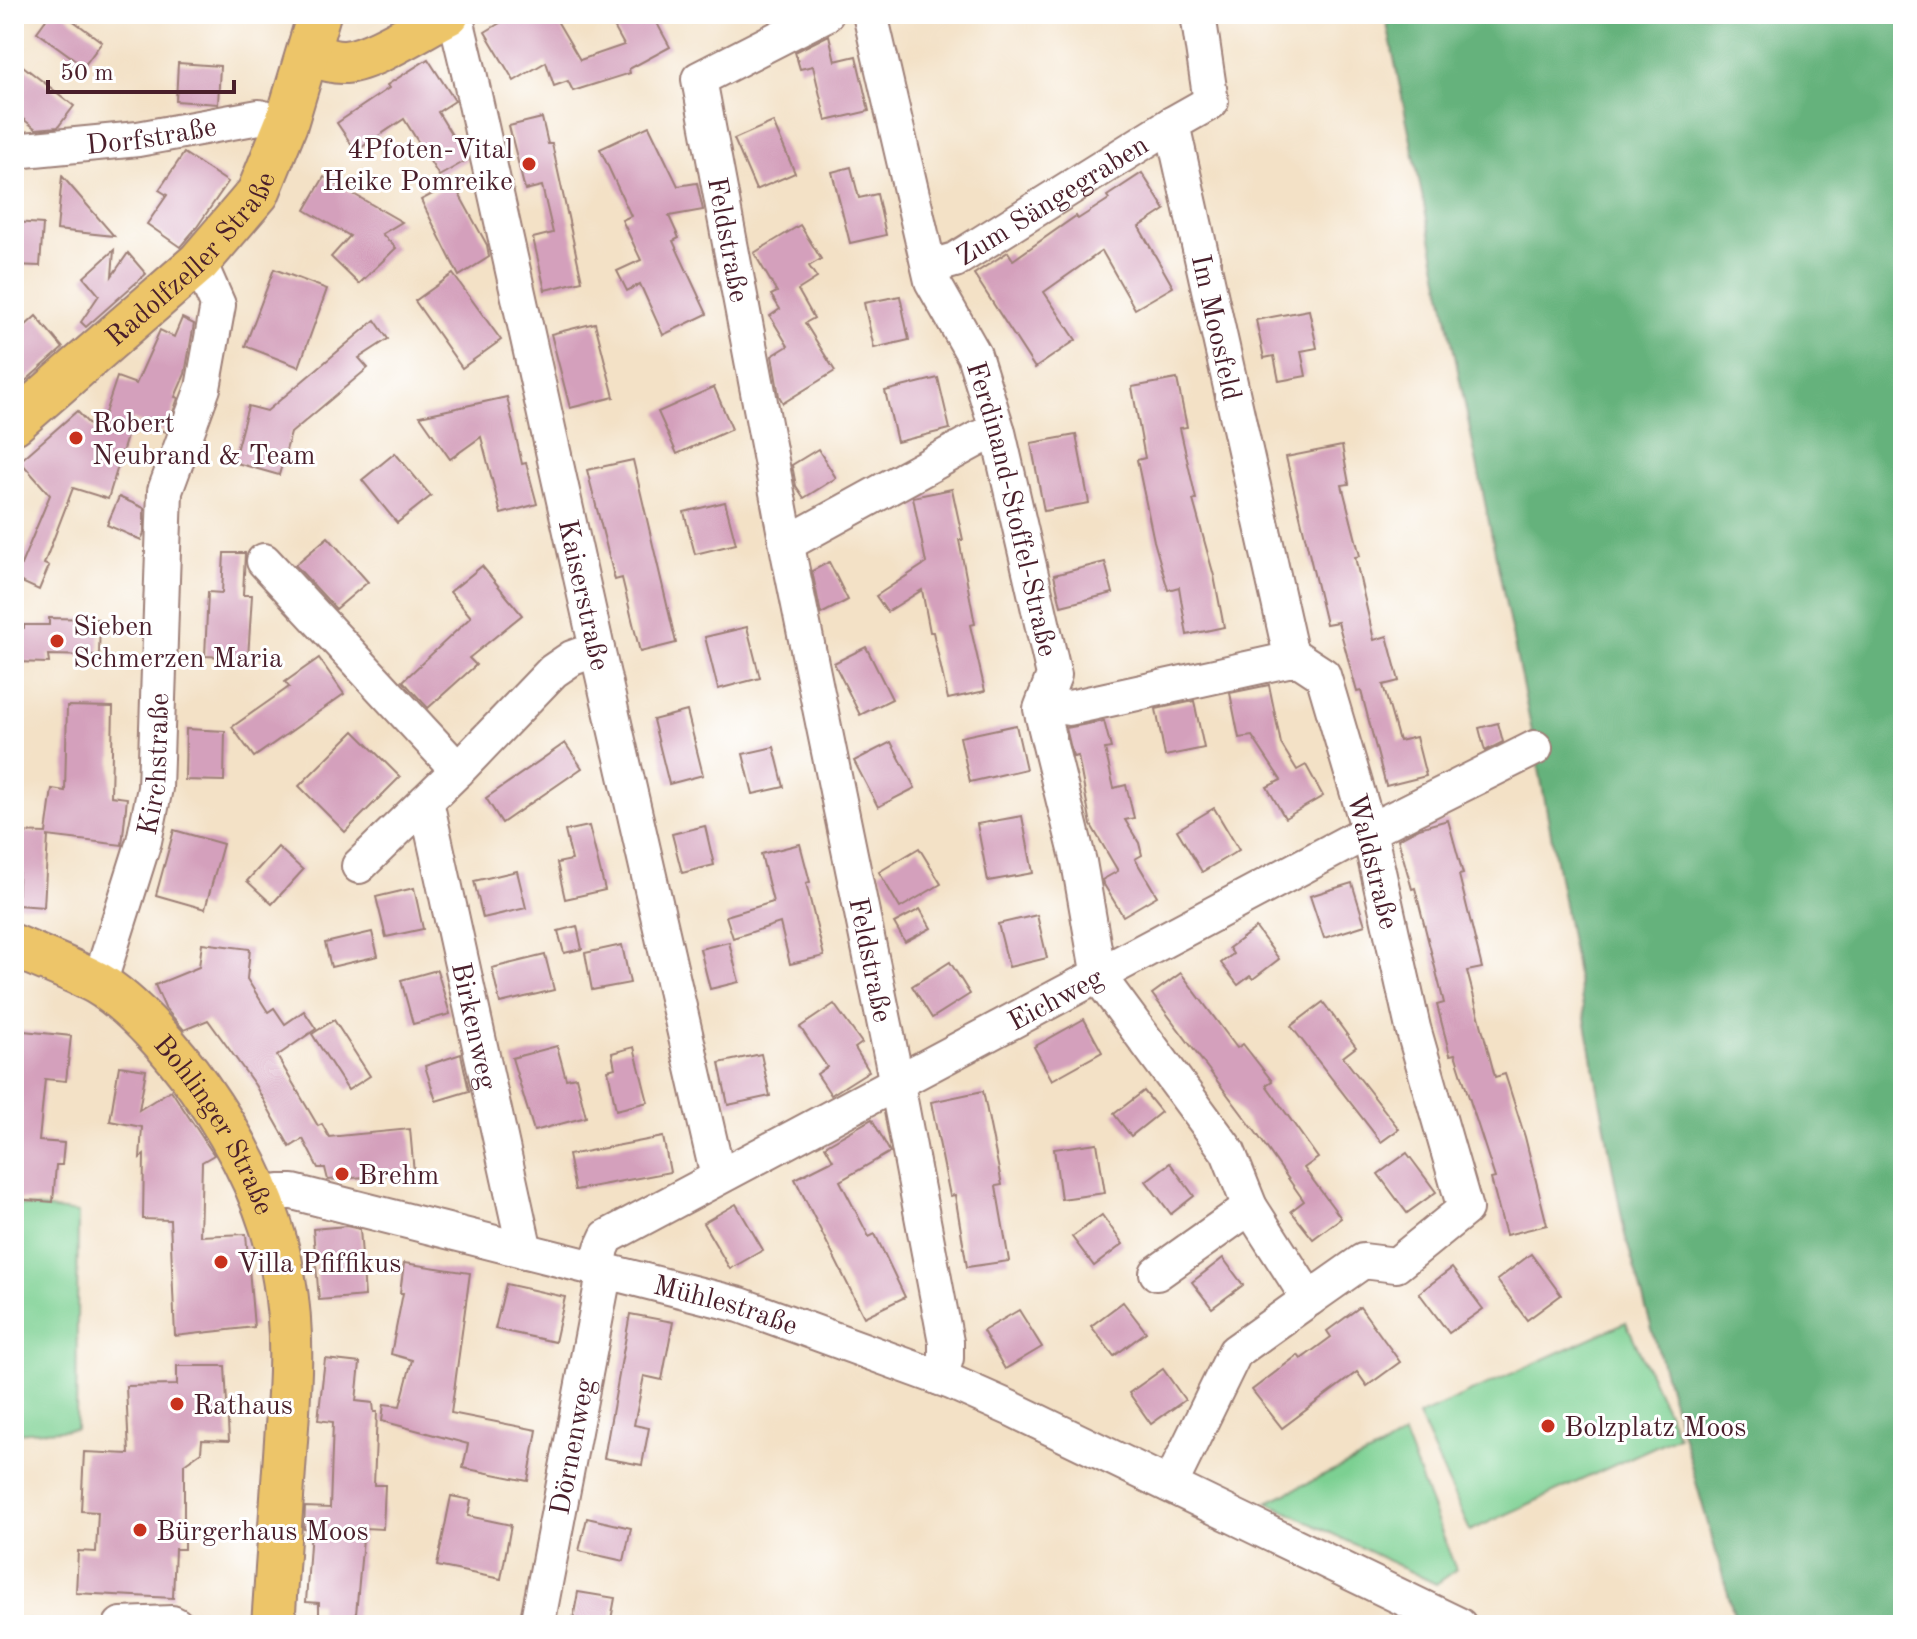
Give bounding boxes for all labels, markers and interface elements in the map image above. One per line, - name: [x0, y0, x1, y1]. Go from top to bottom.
- scale bar: [48, 44, 234, 94]
- text: 50 m: [60, 62, 114, 86]
- street label: Dorfstraße: [85, 114, 219, 161]
- street label: Zum Sängegraben: [952, 132, 1154, 272]
- place label: 4Pfoten-Vital Heike Pomreike: [322, 137, 513, 197]
- marker: 4Pfoten-Vital Heike Pomreike: [520, 155, 538, 173]
- street label: Radolfzeller Straße: [102, 169, 282, 353]
- street label: Feldstraße: [701, 175, 752, 305]
- street label: Im Moosfeld: [1185, 252, 1244, 404]
- street label: Ferdinand-Stoffel-Straße: [960, 359, 1060, 660]
- place label: Robert Neubrand & Team: [92, 411, 316, 471]
- marker: Robert Neubrand & Team: [67, 429, 85, 447]
- street label: Kaiserstraße: [552, 517, 612, 674]
- place label: Sieben Schmerzen Maria: [73, 614, 283, 674]
- marker: Sieben Schmerzen Maria: [48, 632, 66, 650]
- street label: Kirchstraße: [135, 692, 175, 838]
- street label: Waldstraße: [1341, 791, 1401, 932]
- street label: Feldstraße: [842, 895, 895, 1025]
- street label: Birkenweg: [445, 960, 500, 1092]
- street label: Eichweg: [1004, 964, 1108, 1038]
- street label: Bohlinger Straße: [147, 1031, 277, 1219]
- place label: Brehm: [358, 1163, 439, 1191]
- marker: Brehm: [333, 1165, 351, 1183]
- place label: Villa Pfiffikus: [237, 1251, 401, 1279]
- marker: Villa Pfiffikus: [212, 1253, 230, 1271]
- street label: Mühlestraße: [650, 1273, 801, 1342]
- street label: Dörnenweg: [547, 1376, 601, 1518]
- place label: Rathaus: [193, 1393, 293, 1421]
- marker: Rathaus: [168, 1395, 186, 1413]
- place label: Bolzplatz Moos: [1564, 1415, 1746, 1443]
- marker: Bolzplatz Moos: [1539, 1417, 1557, 1435]
- place label: Bürgerhaus Moos: [156, 1519, 369, 1547]
- marker: Bürgerhaus Moos: [131, 1521, 149, 1539]

